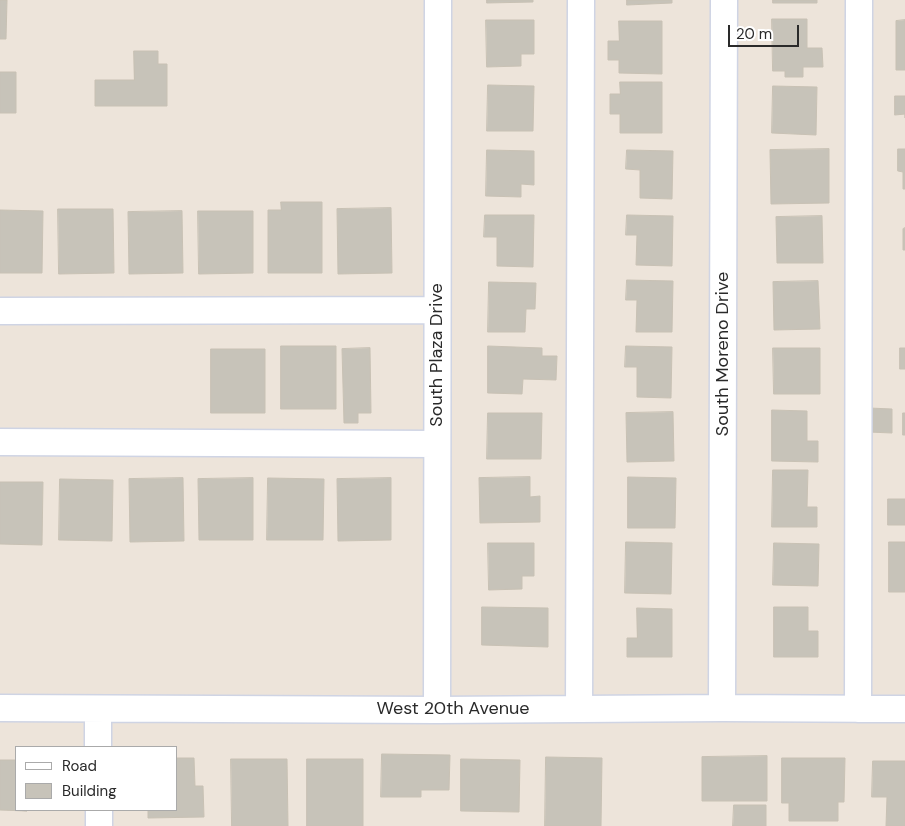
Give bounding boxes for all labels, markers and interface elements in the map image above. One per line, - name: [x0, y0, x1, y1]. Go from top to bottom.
- scale bar: [730, 15, 801, 47]
- text: 20 m: [736, 24, 772, 44]
- street label: South Moreno Drive: [712, 272, 734, 436]
- street label: South Plaza Drive: [426, 283, 448, 427]
- street label: West 20th Avenue: [376, 698, 530, 720]
- legend: [15, 746, 178, 811]
- text: Road: [62, 756, 97, 776]
- text: Building: [62, 781, 117, 801]

